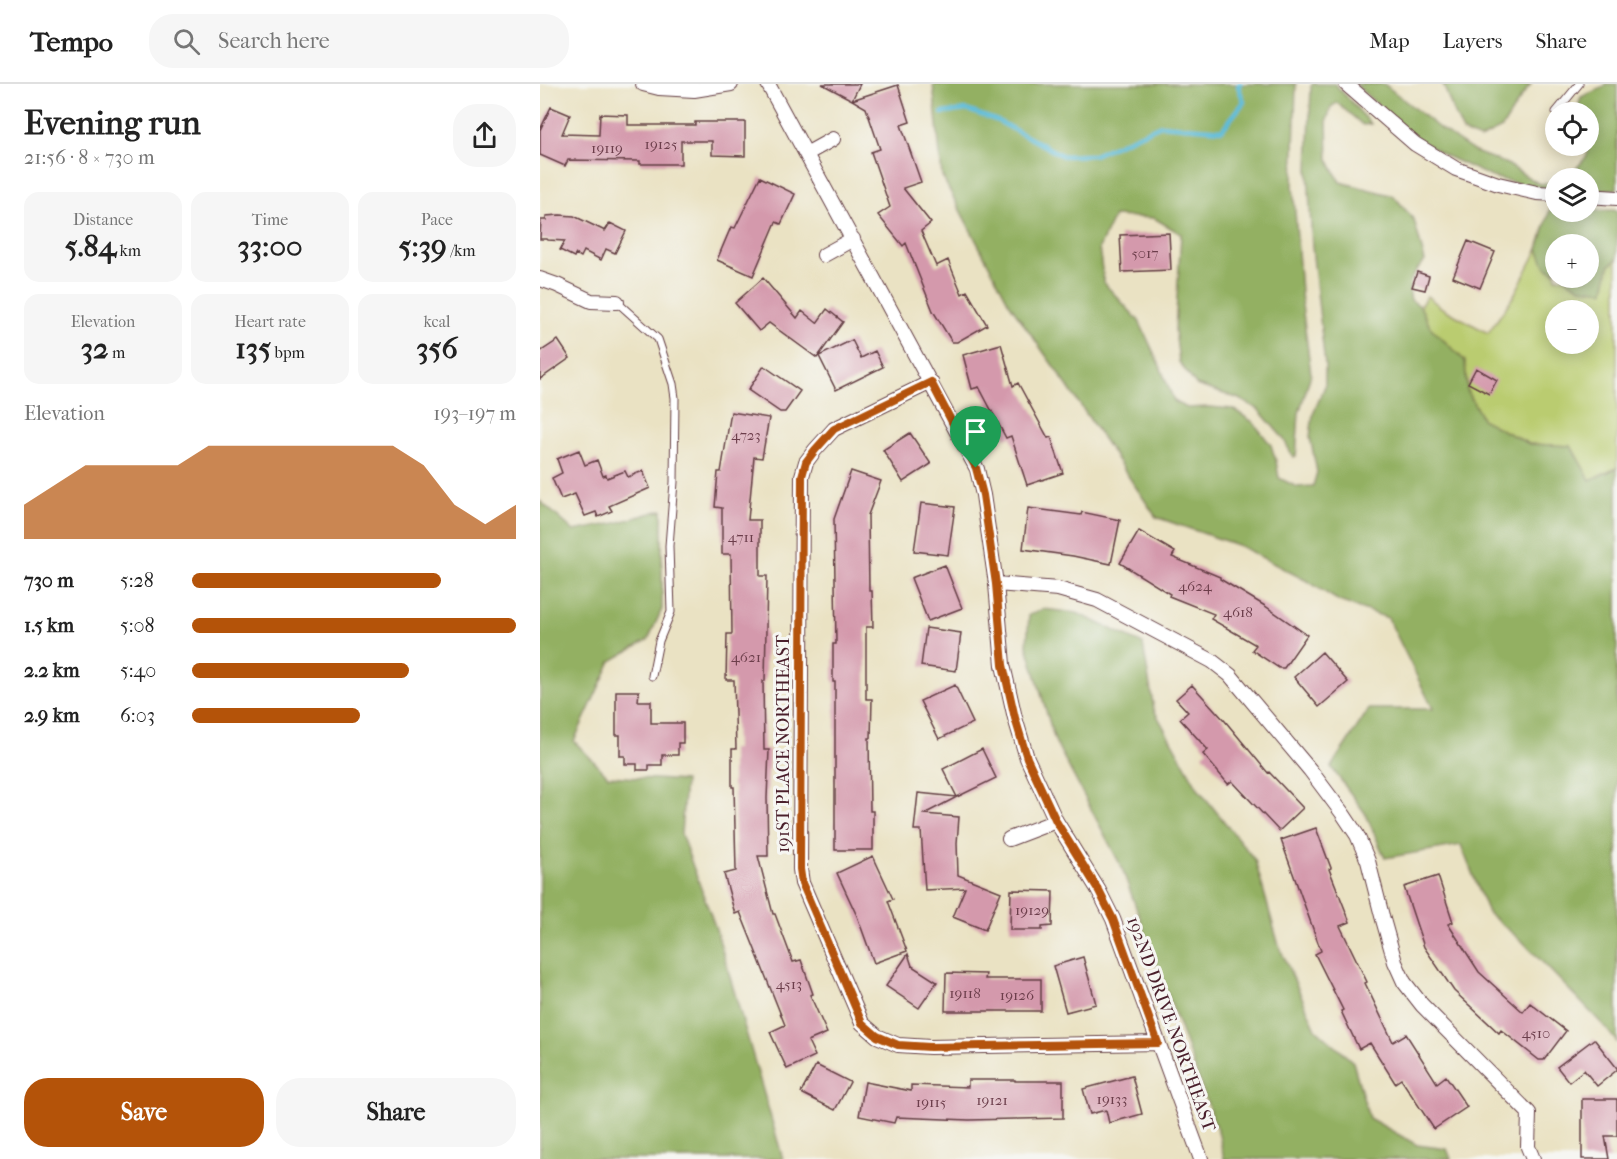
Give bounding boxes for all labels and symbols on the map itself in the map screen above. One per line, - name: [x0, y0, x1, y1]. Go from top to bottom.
- house number: 19125: [645, 135, 677, 153]
- house number: 19119: [591, 139, 623, 157]
- house number: 5017: [1131, 244, 1159, 262]
- pin: [950, 406, 1001, 468]
- house number: 4723: [731, 426, 761, 444]
- house number: 4711: [728, 528, 754, 546]
- house number: 4624: [1178, 577, 1213, 595]
- house number: 4618: [1223, 603, 1253, 621]
- street label: 191ST PLACE NORTHEAST: [773, 634, 794, 853]
- house number: 4621: [731, 648, 761, 666]
- house number: 19129: [1015, 901, 1049, 919]
- street label: 192ND DRIVE NORTHEAST: [1122, 914, 1220, 1135]
- house number: 4513: [776, 975, 802, 993]
- house number: 19118: [949, 984, 981, 1002]
- house number: 19126: [1000, 986, 1035, 1004]
- house number: 4510: [1522, 1024, 1550, 1042]
- house number: 19133: [1097, 1090, 1127, 1108]
- house number: 19121: [976, 1091, 1008, 1109]
- house number: 19115: [916, 1093, 946, 1111]

